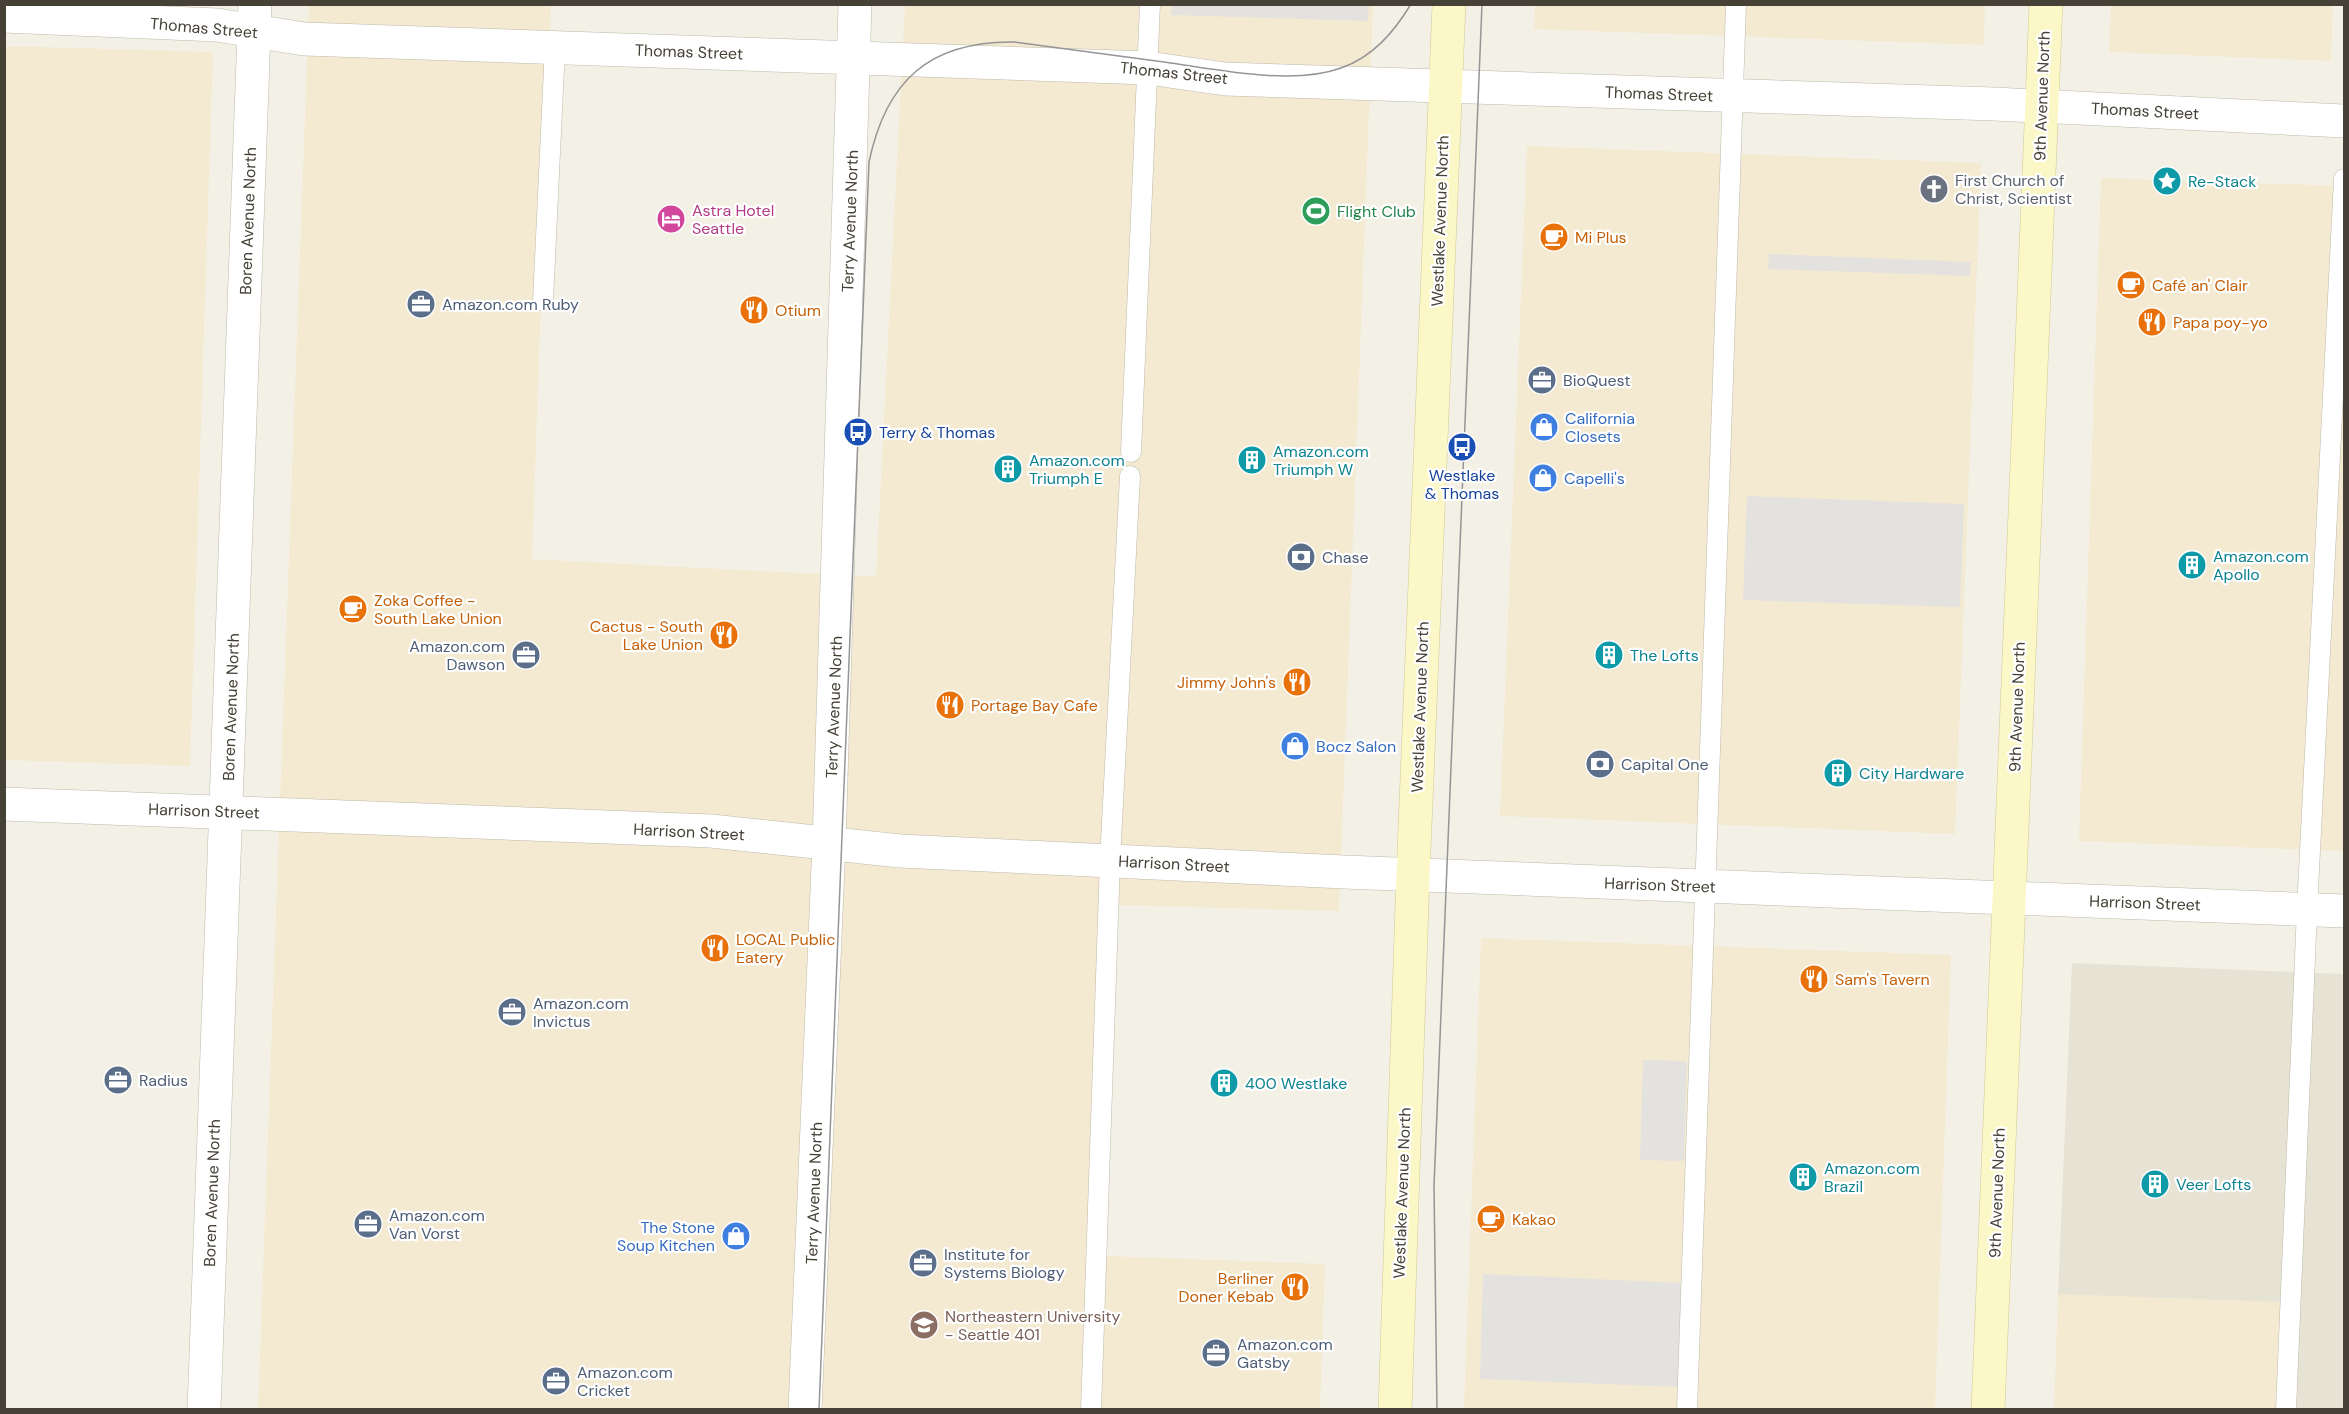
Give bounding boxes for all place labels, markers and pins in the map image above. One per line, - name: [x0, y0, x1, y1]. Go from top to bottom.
- place icon: Re-Stack: [2151, 165, 2183, 197]
- place label: First Church of Christ, Scientist: [1955, 170, 2072, 209]
- place label: Re-Stack: [2188, 171, 2256, 192]
- church icon: First Church of Christ, Scientist: [1918, 173, 1950, 205]
- sports icon: Flight Club: [1300, 195, 1332, 227]
- place label: Astra Hotel Seattle: [692, 200, 774, 239]
- place label: Flight Club: [1337, 201, 1416, 222]
- hotel icon: Astra Hotel Seattle: [655, 203, 687, 235]
- cafe icon: Mi Plus: [1538, 221, 1570, 253]
- place label: Mi Plus: [1575, 227, 1627, 248]
- cafe icon: Café an' Clair: [2115, 269, 2147, 301]
- place label: Café an' Clair: [2152, 275, 2248, 296]
- office icon: Amazon.com Ruby: [405, 288, 437, 320]
- place label: Amazon.com Ruby: [442, 294, 579, 315]
- restaurant icon: Otium: [738, 294, 770, 326]
- place label: Otium: [775, 300, 821, 321]
- restaurant icon: Papa poy-yo: [2136, 306, 2168, 338]
- place label: Papa poy-yo: [2173, 312, 2268, 333]
- office icon: BioQuest: [1526, 364, 1558, 396]
- place label: BioQuest: [1563, 370, 1631, 391]
- place label: California Closets: [1565, 408, 1635, 447]
- shop icon: California Closets: [1528, 411, 1560, 443]
- bus stop icon: Terry & Thomas: [842, 416, 874, 448]
- place label: Terry & Thomas: [879, 422, 995, 443]
- bus stop icon: Westlake & Thomas: [1446, 431, 1478, 463]
- place label: Amazon.com Triumph W: [1273, 441, 1369, 480]
- building icon: Amazon.com Triumph W: [1236, 444, 1268, 476]
- place label: Amazon.com Triumph E: [1029, 450, 1125, 489]
- building icon: Amazon.com Triumph E: [992, 453, 1024, 485]
- shop icon: Capelli's: [1527, 462, 1559, 494]
- place label: Westlake & Thomas: [1425, 465, 1499, 504]
- place label: Capelli's: [1564, 468, 1625, 489]
- bank icon: Chase: [1285, 541, 1317, 573]
- place label: Amazon.com Apollo: [2213, 546, 2309, 585]
- place label: Chase: [1322, 547, 1369, 568]
- building icon: Amazon.com Apollo: [2176, 549, 2208, 581]
- place label: Zoka Coffee - South Lake Union: [374, 590, 502, 629]
- cafe icon: Zoka Coffee - South Lake Union: [337, 593, 369, 625]
- place label: Cactus - South Lake Union: [590, 616, 703, 655]
- restaurant icon: Cactus - South Lake Union: [708, 619, 740, 651]
- place label: Amazon.com Dawson: [409, 636, 505, 675]
- office icon: Amazon.com Dawson: [510, 639, 542, 671]
- building icon: The Lofts: [1593, 639, 1625, 671]
- place label: The Lofts: [1630, 645, 1699, 666]
- restaurant icon: Jimmy John's: [1281, 666, 1313, 698]
- place label: Jimmy John's: [1177, 672, 1276, 693]
- restaurant icon: Portage Bay Cafe: [934, 689, 966, 721]
- place label: Portage Bay Cafe: [971, 695, 1098, 716]
- shop icon: Bocz Salon: [1279, 730, 1311, 762]
- place label: Bocz Salon: [1316, 736, 1396, 757]
- bank icon: Capital One: [1584, 748, 1616, 780]
- place label: Capital One: [1621, 754, 1709, 775]
- building icon: City Hardware: [1822, 757, 1854, 789]
- place label: City Hardware: [1859, 763, 1964, 784]
- place label: LOCAL Public Eatery: [736, 929, 835, 968]
- restaurant icon: LOCAL Public Eatery: [699, 932, 731, 964]
- restaurant icon: Sam's Tavern: [1798, 963, 1830, 995]
- place label: Sam's Tavern: [1835, 969, 1930, 990]
- place label: Amazon.com Invictus: [533, 993, 629, 1032]
- office icon: Amazon.com Invictus: [496, 996, 528, 1028]
- office icon: Radius: [102, 1064, 134, 1096]
- building icon: 400 Westlake: [1208, 1067, 1240, 1099]
- place label: Radius: [139, 1070, 188, 1091]
- place label: 400 Westlake: [1245, 1073, 1347, 1094]
- place label: Amazon.com Brazil: [1824, 1158, 1920, 1197]
- building icon: Amazon.com Brazil: [1787, 1161, 1819, 1193]
- building icon: Veer Lofts: [2139, 1168, 2171, 1200]
- place label: Veer Lofts: [2176, 1174, 2251, 1195]
- cafe icon: Kakao: [1475, 1203, 1507, 1235]
- place label: Amazon.com Van Vorst: [389, 1205, 485, 1244]
- office icon: Amazon.com Van Vorst: [352, 1208, 384, 1240]
- place label: Kakao: [1512, 1209, 1556, 1230]
- place label: The Stone Soup Kitchen: [617, 1217, 715, 1256]
- shop icon: The Stone Soup Kitchen: [720, 1220, 752, 1252]
- place label: Institute for Systems Biology: [944, 1244, 1065, 1283]
- office icon: Institute for Systems Biology: [907, 1247, 939, 1279]
- place label: Berliner Doner Kebab: [1178, 1268, 1274, 1307]
- restaurant icon: Berliner Doner Kebab: [1279, 1271, 1311, 1303]
- place label: Northeastern University - Seattle 401: [945, 1306, 1121, 1345]
- school or university icon: Northeastern University - Seattle 401: [908, 1309, 940, 1341]
- place label: Amazon.com Gatsby: [1237, 1334, 1333, 1373]
- office icon: Amazon.com Gatsby: [1200, 1337, 1232, 1369]
- place label: Amazon.com Cricket: [577, 1362, 673, 1401]
- office icon: Amazon.com Cricket: [540, 1365, 572, 1397]

